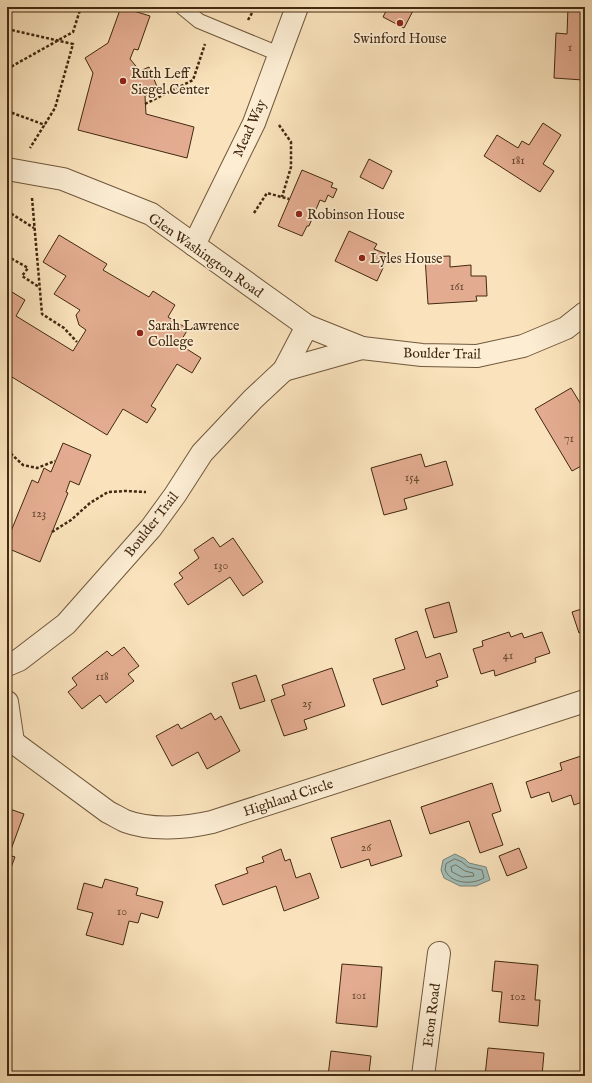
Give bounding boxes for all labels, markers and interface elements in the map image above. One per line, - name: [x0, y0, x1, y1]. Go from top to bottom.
- marker: Swinford House: [395, 18, 405, 28]
- place label: Swinford House: [353, 30, 447, 48]
- house number: 1: [568, 40, 572, 55]
- place label: Ruth Leff Siegel Center: [131, 65, 209, 99]
- marker: Ruth Leff Siegel Center: [118, 76, 128, 86]
- street label: Mead Way: [229, 97, 271, 160]
- house number: 181: [511, 153, 525, 168]
- place label: Robinson House: [307, 206, 405, 224]
- street label: Glen Washington Road: [145, 209, 267, 302]
- marker: Robinson House: [294, 209, 304, 219]
- place label: Lyles House: [370, 250, 443, 268]
- marker: Lyles House: [357, 253, 367, 263]
- house number: 161: [450, 279, 464, 294]
- place label: Sarah Lawrence College: [148, 317, 240, 351]
- marker: Sarah Lawrence College: [135, 328, 145, 338]
- street label: Boulder Trail: [403, 344, 481, 364]
- house number: 71: [564, 431, 574, 446]
- house number: 154: [405, 470, 419, 485]
- street label: Boulder Trail: [121, 488, 183, 561]
- house number: 123: [32, 506, 46, 521]
- house number: 130: [214, 558, 229, 573]
- house number: 41: [503, 648, 513, 663]
- house number: 118: [95, 669, 109, 684]
- house number: 25: [302, 696, 313, 711]
- street label: Highland Circle: [241, 775, 336, 821]
- house number: 26: [361, 840, 372, 855]
- house number: 10: [117, 904, 127, 919]
- street label: Eton Road: [419, 982, 445, 1048]
- house number: 101: [352, 988, 366, 1003]
- house number: 102: [510, 989, 526, 1004]

